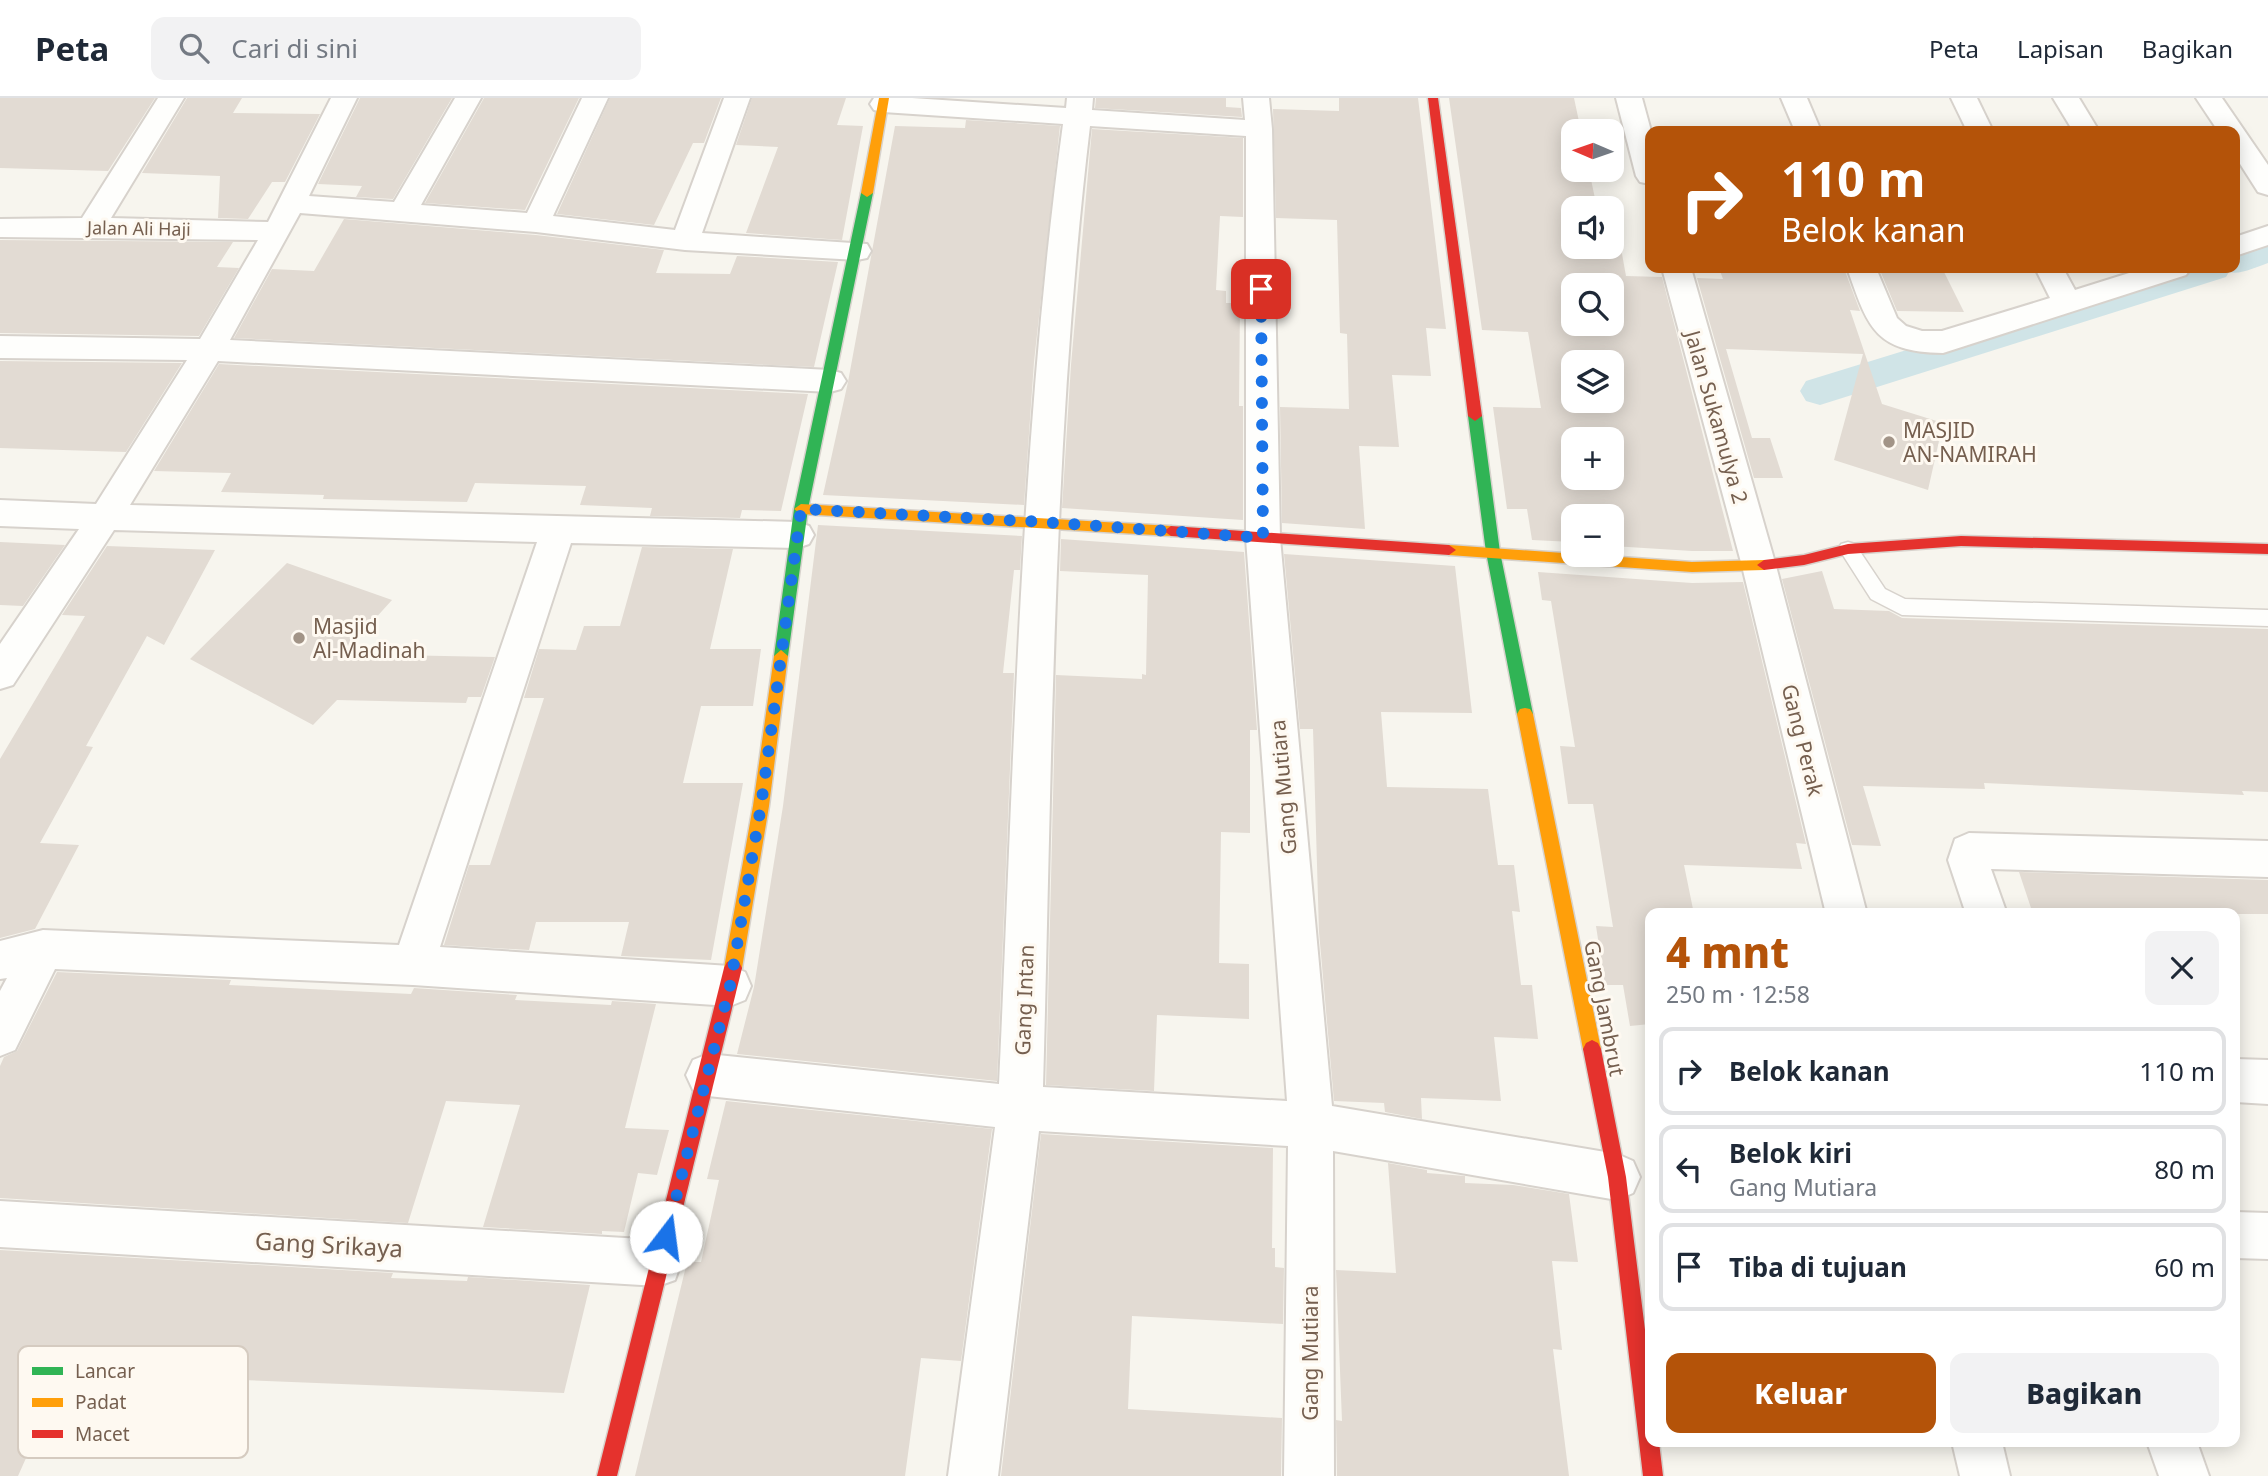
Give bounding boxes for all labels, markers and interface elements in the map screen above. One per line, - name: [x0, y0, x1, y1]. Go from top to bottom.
- search box: [151, 17, 641, 80]
- text: Peta: [35, 26, 109, 71]
- icon: search: [175, 29, 213, 67]
- text: Cari di sini: [231, 30, 358, 66]
- text: Peta: [1929, 32, 1979, 65]
- text: Lapisan: [2017, 32, 2104, 65]
- text: Bagikan: [2142, 32, 2233, 65]
- north arrow: [1561, 119, 1624, 182]
- map controls: [1561, 119, 1624, 567]
- text: 110 m: [1781, 145, 1926, 211]
- icon: right: [1666, 154, 1757, 245]
- button: sound: [1561, 196, 1624, 259]
- text: Belok kanan: [1781, 208, 1965, 251]
- street label: Jalan Ali Haji: [85, 215, 191, 241]
- pin: [1231, 259, 1291, 319]
- icon: arrive: [1242, 270, 1280, 308]
- button: search: [1561, 273, 1624, 336]
- street label: Jalan Sukamulya 2: [1678, 325, 1755, 507]
- button: layers: [1561, 350, 1624, 413]
- place label: MASJID AN-NAMIRAH: [1903, 416, 2037, 468]
- button: +: [1561, 427, 1624, 490]
- marker: MASJID AN-NAMIRAH: [1881, 434, 1897, 450]
- button: −: [1561, 504, 1624, 567]
- place label: Masjid Al-Madinah: [313, 612, 426, 664]
- marker: Masjid Al-Madinah: [291, 630, 307, 646]
- street label: Gang Perak: [1776, 681, 1831, 800]
- street label: Gang Mutiara: [1263, 718, 1303, 856]
- text: 4 mnt: [1666, 923, 1789, 980]
- button: close: [2145, 931, 2219, 1005]
- street label: Gang Jambrut: [1578, 938, 1632, 1079]
- street label: Gang Intan: [1008, 944, 1040, 1056]
- text: 250 m · 12:58: [1666, 978, 1810, 1010]
- icon: right: [1670, 1052, 1708, 1090]
- text: Belok kanan: [1729, 1053, 1890, 1089]
- text: 110 m: [2139, 1053, 2215, 1089]
- text: Belok kiri: [1729, 1135, 1852, 1171]
- icon: left: [1670, 1150, 1708, 1188]
- text: 80 m: [2154, 1151, 2215, 1187]
- text: Gang Mutiara: [1729, 1171, 1877, 1203]
- position arrow: [629, 1200, 703, 1274]
- street label: Gang Srikaya: [254, 1224, 404, 1264]
- icon: arrive: [1670, 1248, 1708, 1286]
- text: Tiba di tujuan: [1729, 1249, 1907, 1285]
- text: 60 m: [2154, 1249, 2215, 1285]
- street label: Gang Mutiara: [1296, 1285, 1324, 1421]
- legend: [18, 1346, 248, 1458]
- button: Keluar: [1666, 1353, 1936, 1433]
- button: Bagikan: [1950, 1353, 2219, 1433]
- text: Lancar: [75, 1358, 135, 1384]
- text: Padat: [75, 1389, 126, 1415]
- text: Macet: [75, 1421, 130, 1447]

